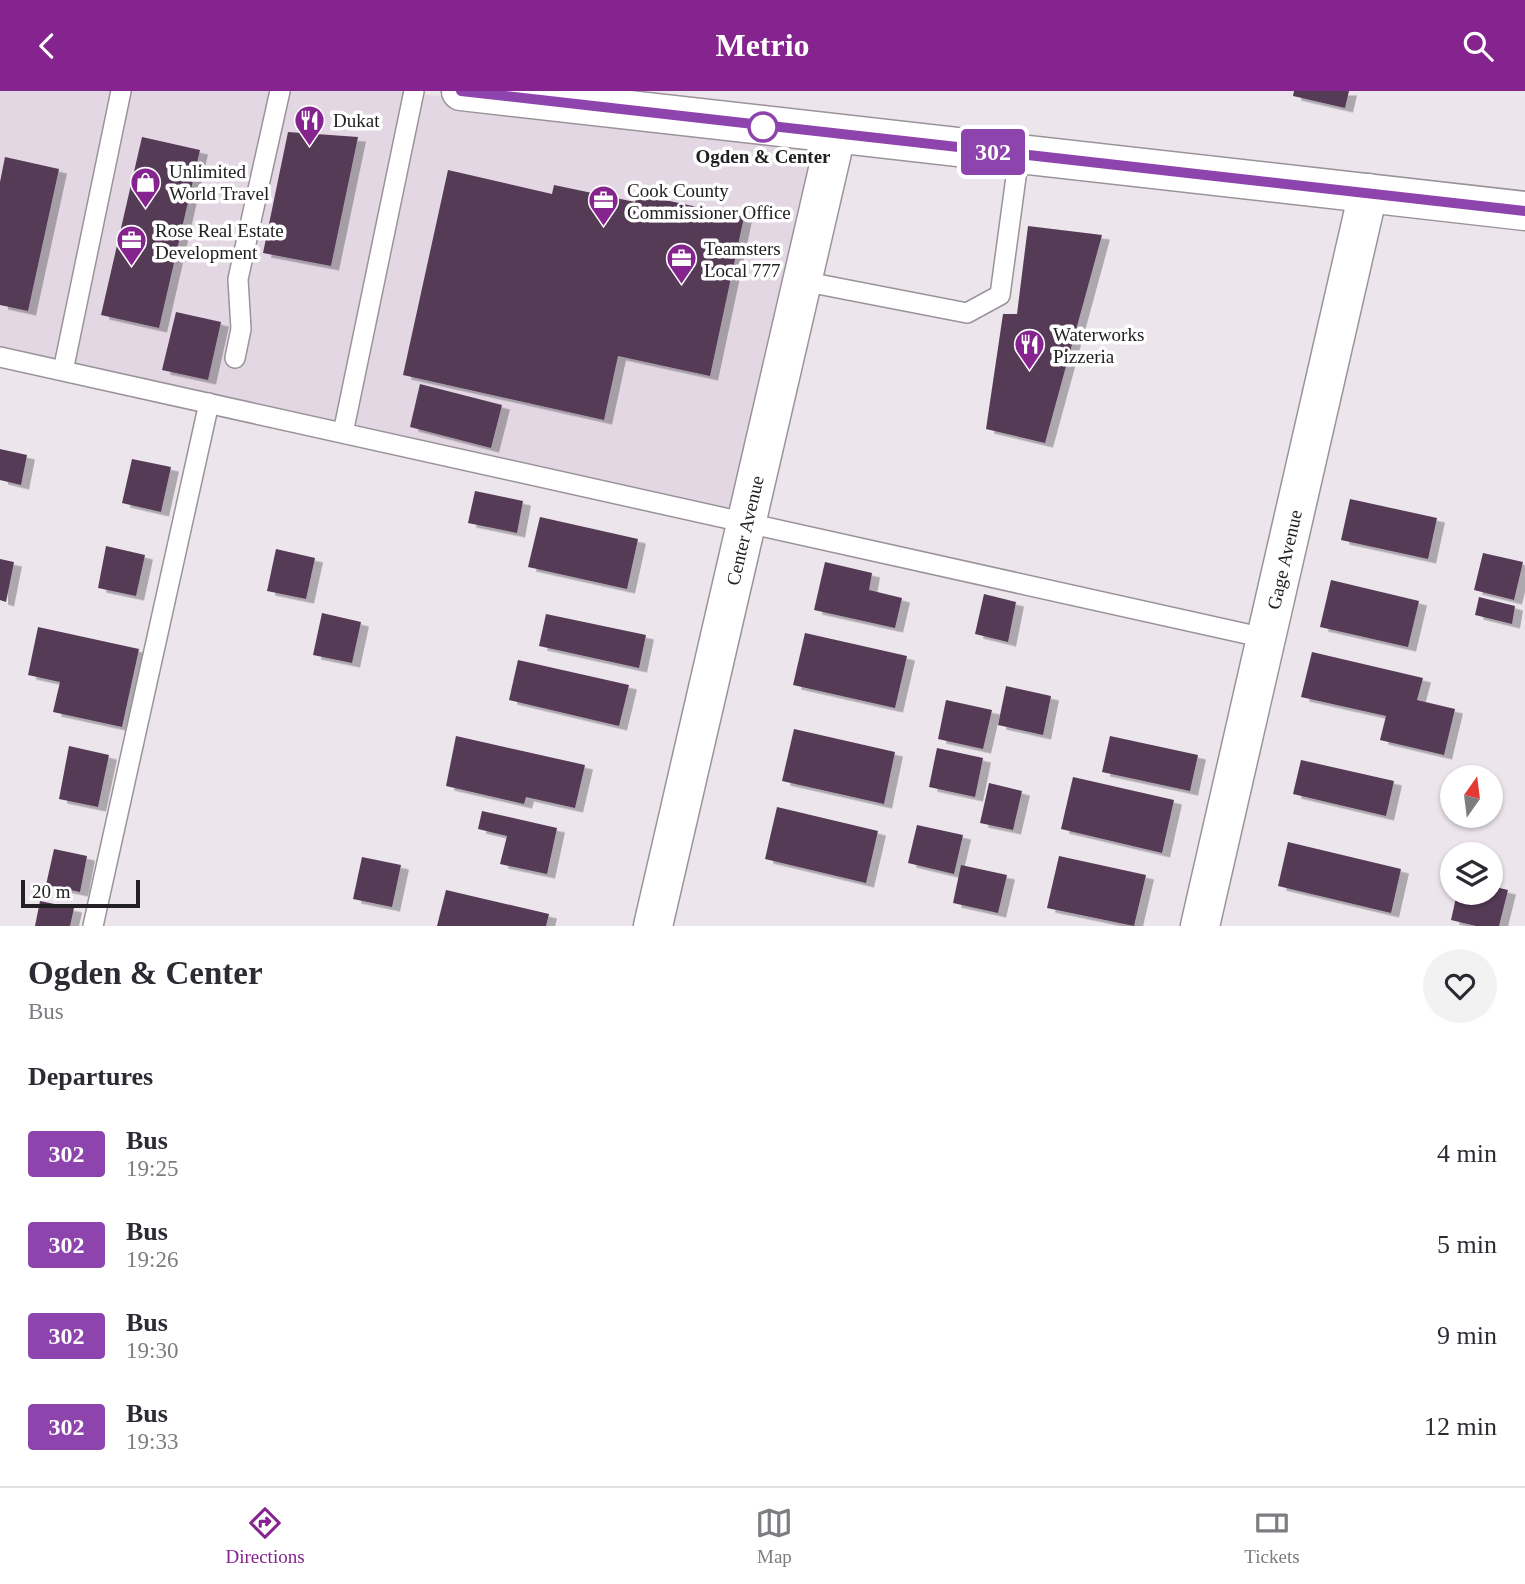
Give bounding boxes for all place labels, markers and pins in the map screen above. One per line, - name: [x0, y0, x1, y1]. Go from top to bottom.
- restaurant icon: Dukat: [293, 103, 327, 147]
- place label: Dukat: [333, 110, 380, 131]
- marker: Ogden & Center: [748, 112, 778, 142]
- place label: Ogden & Center: [695, 146, 831, 167]
- place label: Unlimited World Travel: [169, 161, 269, 204]
- shop icon: Unlimited World Travel: [129, 165, 163, 209]
- place label: Cook County Commissioner Office: [627, 180, 791, 223]
- office icon: Cook County Commissioner Office: [587, 184, 621, 228]
- place label: Rose Real Estate Development: [155, 220, 284, 263]
- office icon: Rose Real Estate Development: [115, 224, 149, 268]
- place label: Teamsters Local 777: [704, 238, 781, 281]
- office icon: Teamsters Local 777: [664, 242, 698, 286]
- place label: Waterworks Pizzeria: [1053, 324, 1144, 367]
- restaurant icon: Waterworks Pizzeria: [1013, 328, 1047, 372]

